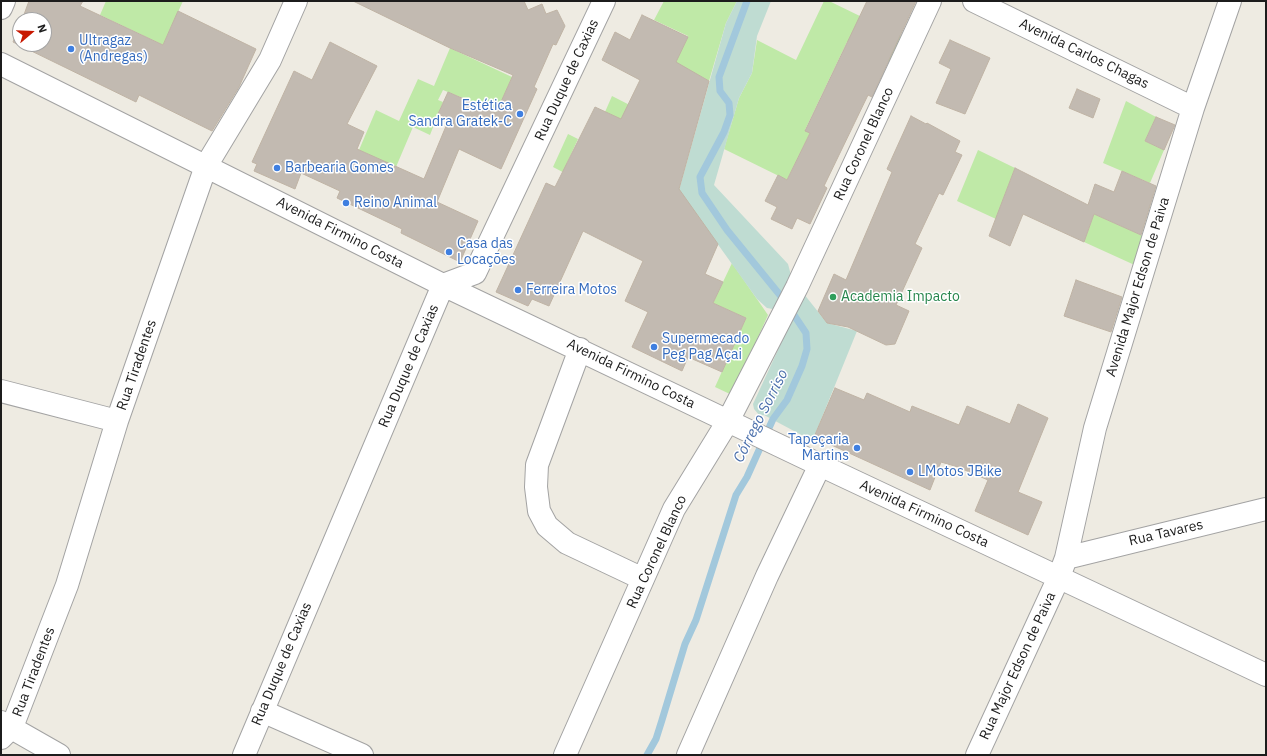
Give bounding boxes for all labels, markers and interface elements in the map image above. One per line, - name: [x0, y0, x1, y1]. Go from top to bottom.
- north arrow: [12, 12, 52, 52]
- street label: Avenida Carlos Chagas: [1016, 15, 1152, 93]
- street label: Rua Duque de Caxias: [531, 17, 603, 143]
- text: N: [34, 22, 50, 34]
- place label: Ultragaz (Andregas): [79, 33, 148, 66]
- marker: Ultragaz (Andregas): [66, 44, 76, 54]
- street label: Rua Coronel Blanco: [830, 85, 898, 203]
- place label: Estética Sandra Gratek-C: [408, 98, 512, 130]
- marker: Estética Sandra Gratek-C: [515, 109, 525, 119]
- place label: Barbearia Gomes: [285, 160, 394, 176]
- marker: Barbearia Gomes: [272, 163, 282, 173]
- street label: Avenida Firmino Costa: [274, 194, 406, 272]
- place label: Reino Animal: [354, 195, 437, 211]
- street label: Avenida Major Edson de Paiva: [1103, 195, 1173, 379]
- marker: Reino Animal: [341, 198, 351, 208]
- place label: Casa das Locações: [457, 236, 516, 268]
- marker: Casa das Locações: [444, 247, 454, 257]
- place label: Ferreira Motos: [526, 282, 617, 298]
- marker: Ferreira Motos: [513, 285, 523, 295]
- place label: Academia Impacto: [841, 289, 960, 305]
- marker: Academia Impacto: [828, 292, 838, 302]
- street label: Rua Duque de Caxias: [375, 302, 443, 430]
- street label: Rua Tiradentes: [114, 317, 160, 413]
- place label: Supermecado Peg Pag Açai: [662, 331, 749, 364]
- street label: Avenida Firmino Costa: [564, 336, 698, 412]
- marker: Supermecado Peg Pag Açai: [649, 342, 659, 352]
- water label: Córrego Sorriso: [730, 366, 792, 466]
- place label: Tapeçaria Martins: [788, 432, 849, 464]
- marker: Tapeçaria Martins: [852, 443, 862, 453]
- place label: LMotos JBike: [918, 464, 1002, 480]
- marker: LMotos JBike: [905, 467, 915, 477]
- street label: Avenida Firmino Costa: [857, 477, 991, 551]
- street label: Rua Coronel Blanco: [623, 493, 691, 611]
- street label: Rua Tavares: [1127, 516, 1205, 550]
- street label: Rua Major Edson de Paiva: [976, 589, 1060, 743]
- street label: Rua Duque de Caxias: [248, 600, 316, 728]
- street label: Rua Tiradentes: [9, 625, 59, 719]

